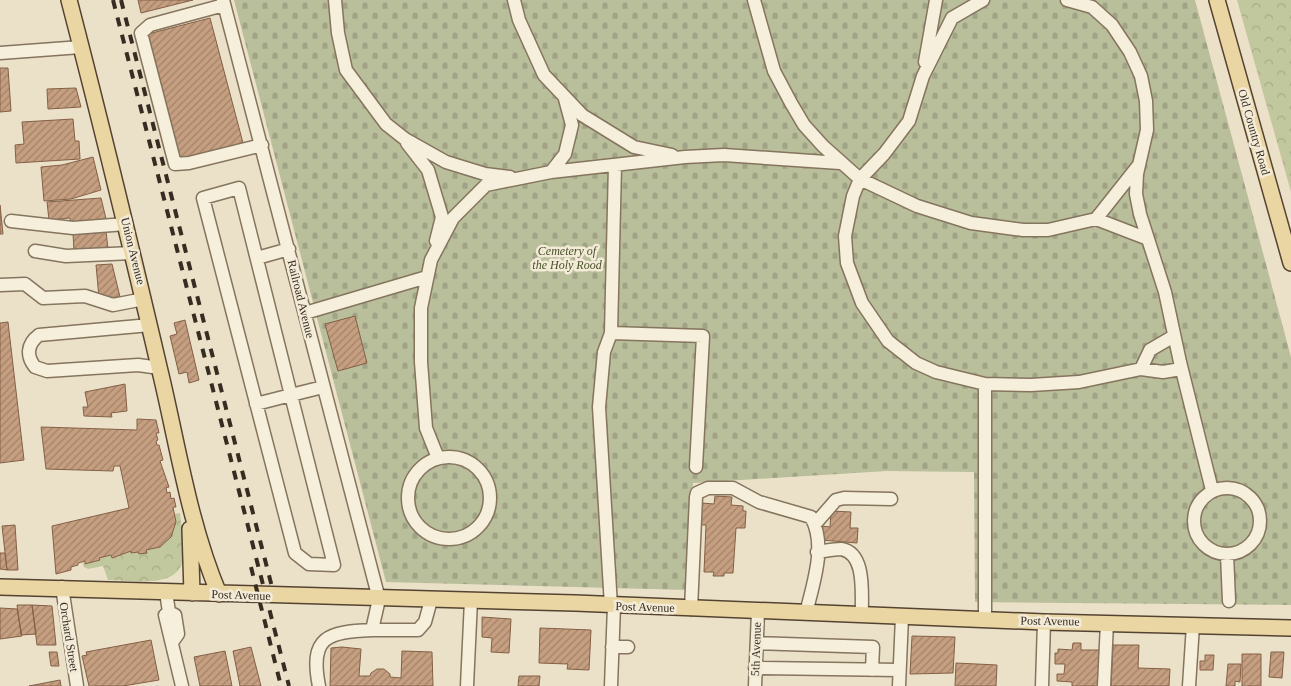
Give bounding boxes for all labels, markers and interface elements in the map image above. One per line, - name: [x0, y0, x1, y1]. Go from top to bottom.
- street label: Old Country Road: [1235, 87, 1273, 177]
- street label: Union Avenue: [118, 216, 148, 286]
- park label: Cemetery of the Holy Rood: [532, 244, 603, 272]
- street label: Railroad Avenue: [285, 258, 317, 340]
- street label: Post Avenue: [211, 587, 271, 603]
- street label: Post Avenue: [615, 599, 675, 615]
- street label: Orchard Street: [57, 601, 82, 673]
- street label: Post Avenue: [1020, 613, 1080, 629]
- street label: 5th Avenue: [748, 622, 764, 676]

